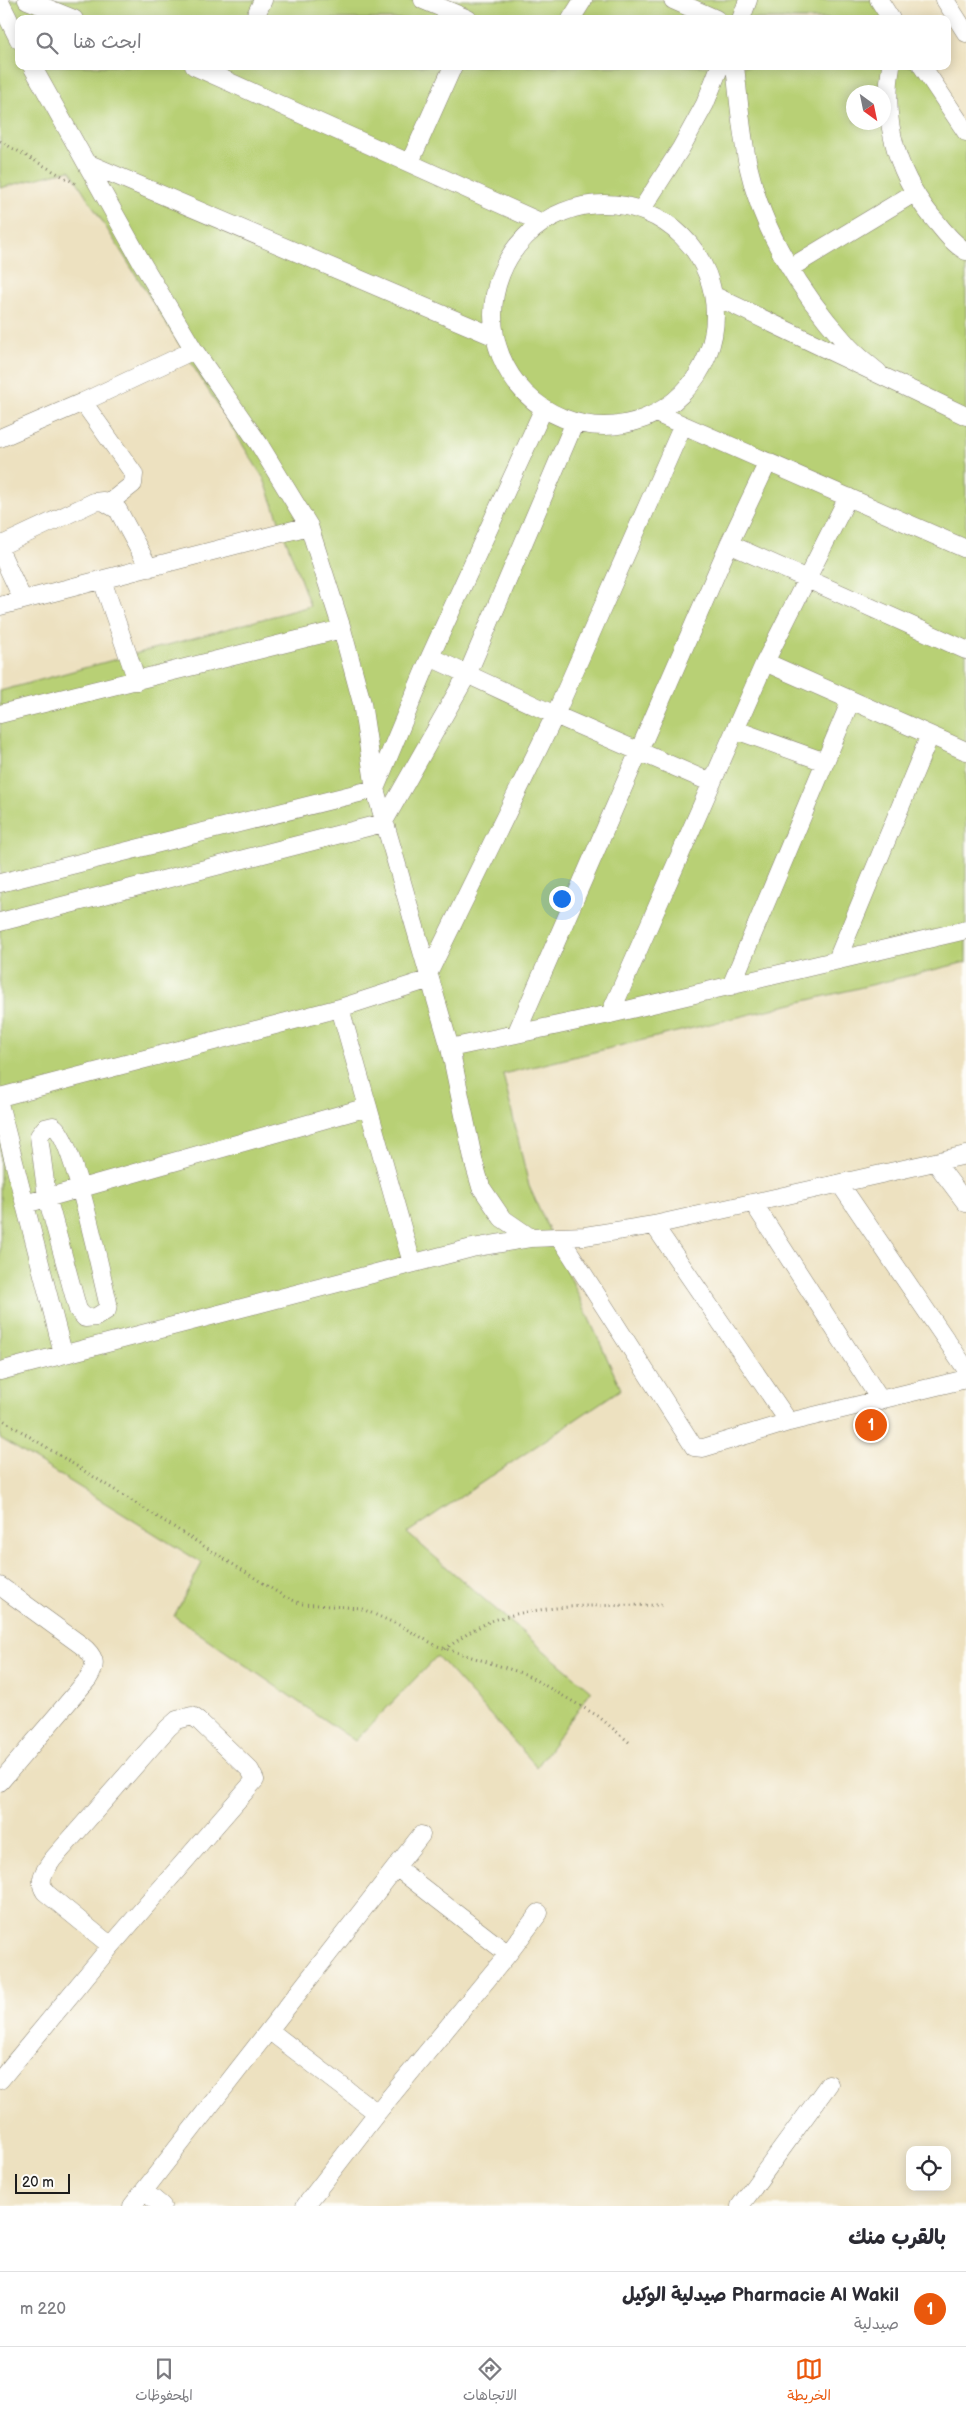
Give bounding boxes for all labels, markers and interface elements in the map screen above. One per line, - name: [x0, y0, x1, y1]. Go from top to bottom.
- search box: [15, 15, 951, 70]
- icon: search: [33, 29, 61, 57]
- text: ابحث هنا: [73, 31, 142, 54]
- north arrow: [846, 85, 891, 130]
- your location: [549, 886, 575, 912]
- pin: 1: [855, 1406, 887, 1444]
- map controls: [906, 2146, 951, 2191]
- button: locate: [906, 2146, 951, 2191]
- scale bar: [15, 2171, 70, 2194]
- text: 20 m: [22, 2174, 54, 2191]
- text: بالقرب منك: [848, 2225, 946, 2250]
- text: Pharmacie Al Wakil صيدلية الوكيل: [622, 2284, 899, 2307]
- text: 220 m: [20, 2300, 66, 2319]
- text: 1: [927, 2300, 933, 2319]
- text: صيدلية: [854, 2315, 899, 2334]
- tab: المحفوظات: [135, 2355, 193, 2408]
- tab: الاتجاهات: [463, 2355, 517, 2408]
- tab: الخريطة: [787, 2355, 831, 2408]

